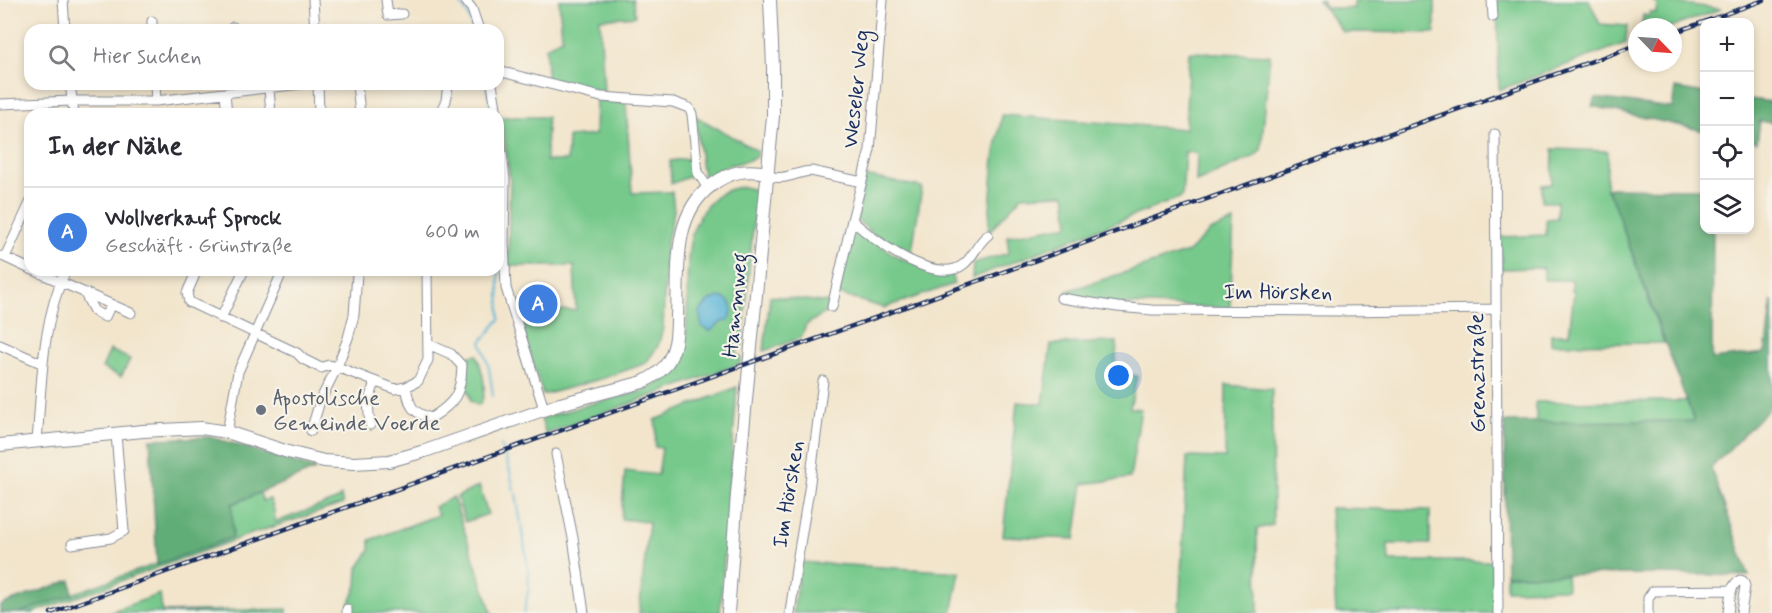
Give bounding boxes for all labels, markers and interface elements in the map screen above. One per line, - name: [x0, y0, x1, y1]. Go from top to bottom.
- north arrow: [1628, 18, 1682, 72]
- map controls: [1700, 18, 1754, 234]
- button: +: [1700, 18, 1754, 72]
- search box: [24, 24, 504, 90]
- street label: Weseler Weg: [837, 28, 880, 150]
- icon: search: [45, 41, 78, 74]
- text: Hier suchen: [93, 43, 202, 71]
- button: −: [1700, 72, 1754, 126]
- button: locate: [1700, 126, 1754, 180]
- text: In der Nähe: [48, 130, 182, 164]
- button: layers: [1700, 180, 1754, 234]
- text: Wollverkauf Sprock: [105, 205, 282, 233]
- text: A: [61, 219, 74, 246]
- text: 600 m: [425, 219, 480, 246]
- text: Geschäft · Grünstraße: [105, 233, 293, 260]
- street label: Hammweg: [717, 251, 758, 359]
- street label: Im Hörsken: [1224, 279, 1332, 307]
- pin: A: [518, 282, 558, 326]
- street label: Grenzstraße: [1463, 313, 1493, 433]
- your location: [1104, 361, 1133, 390]
- place label: Apostolische Gemeinde Voerde: [273, 385, 440, 438]
- marker: Apostolische Gemeinde Voerde: [254, 403, 268, 417]
- street label: Im Hörsken: [767, 439, 811, 550]

